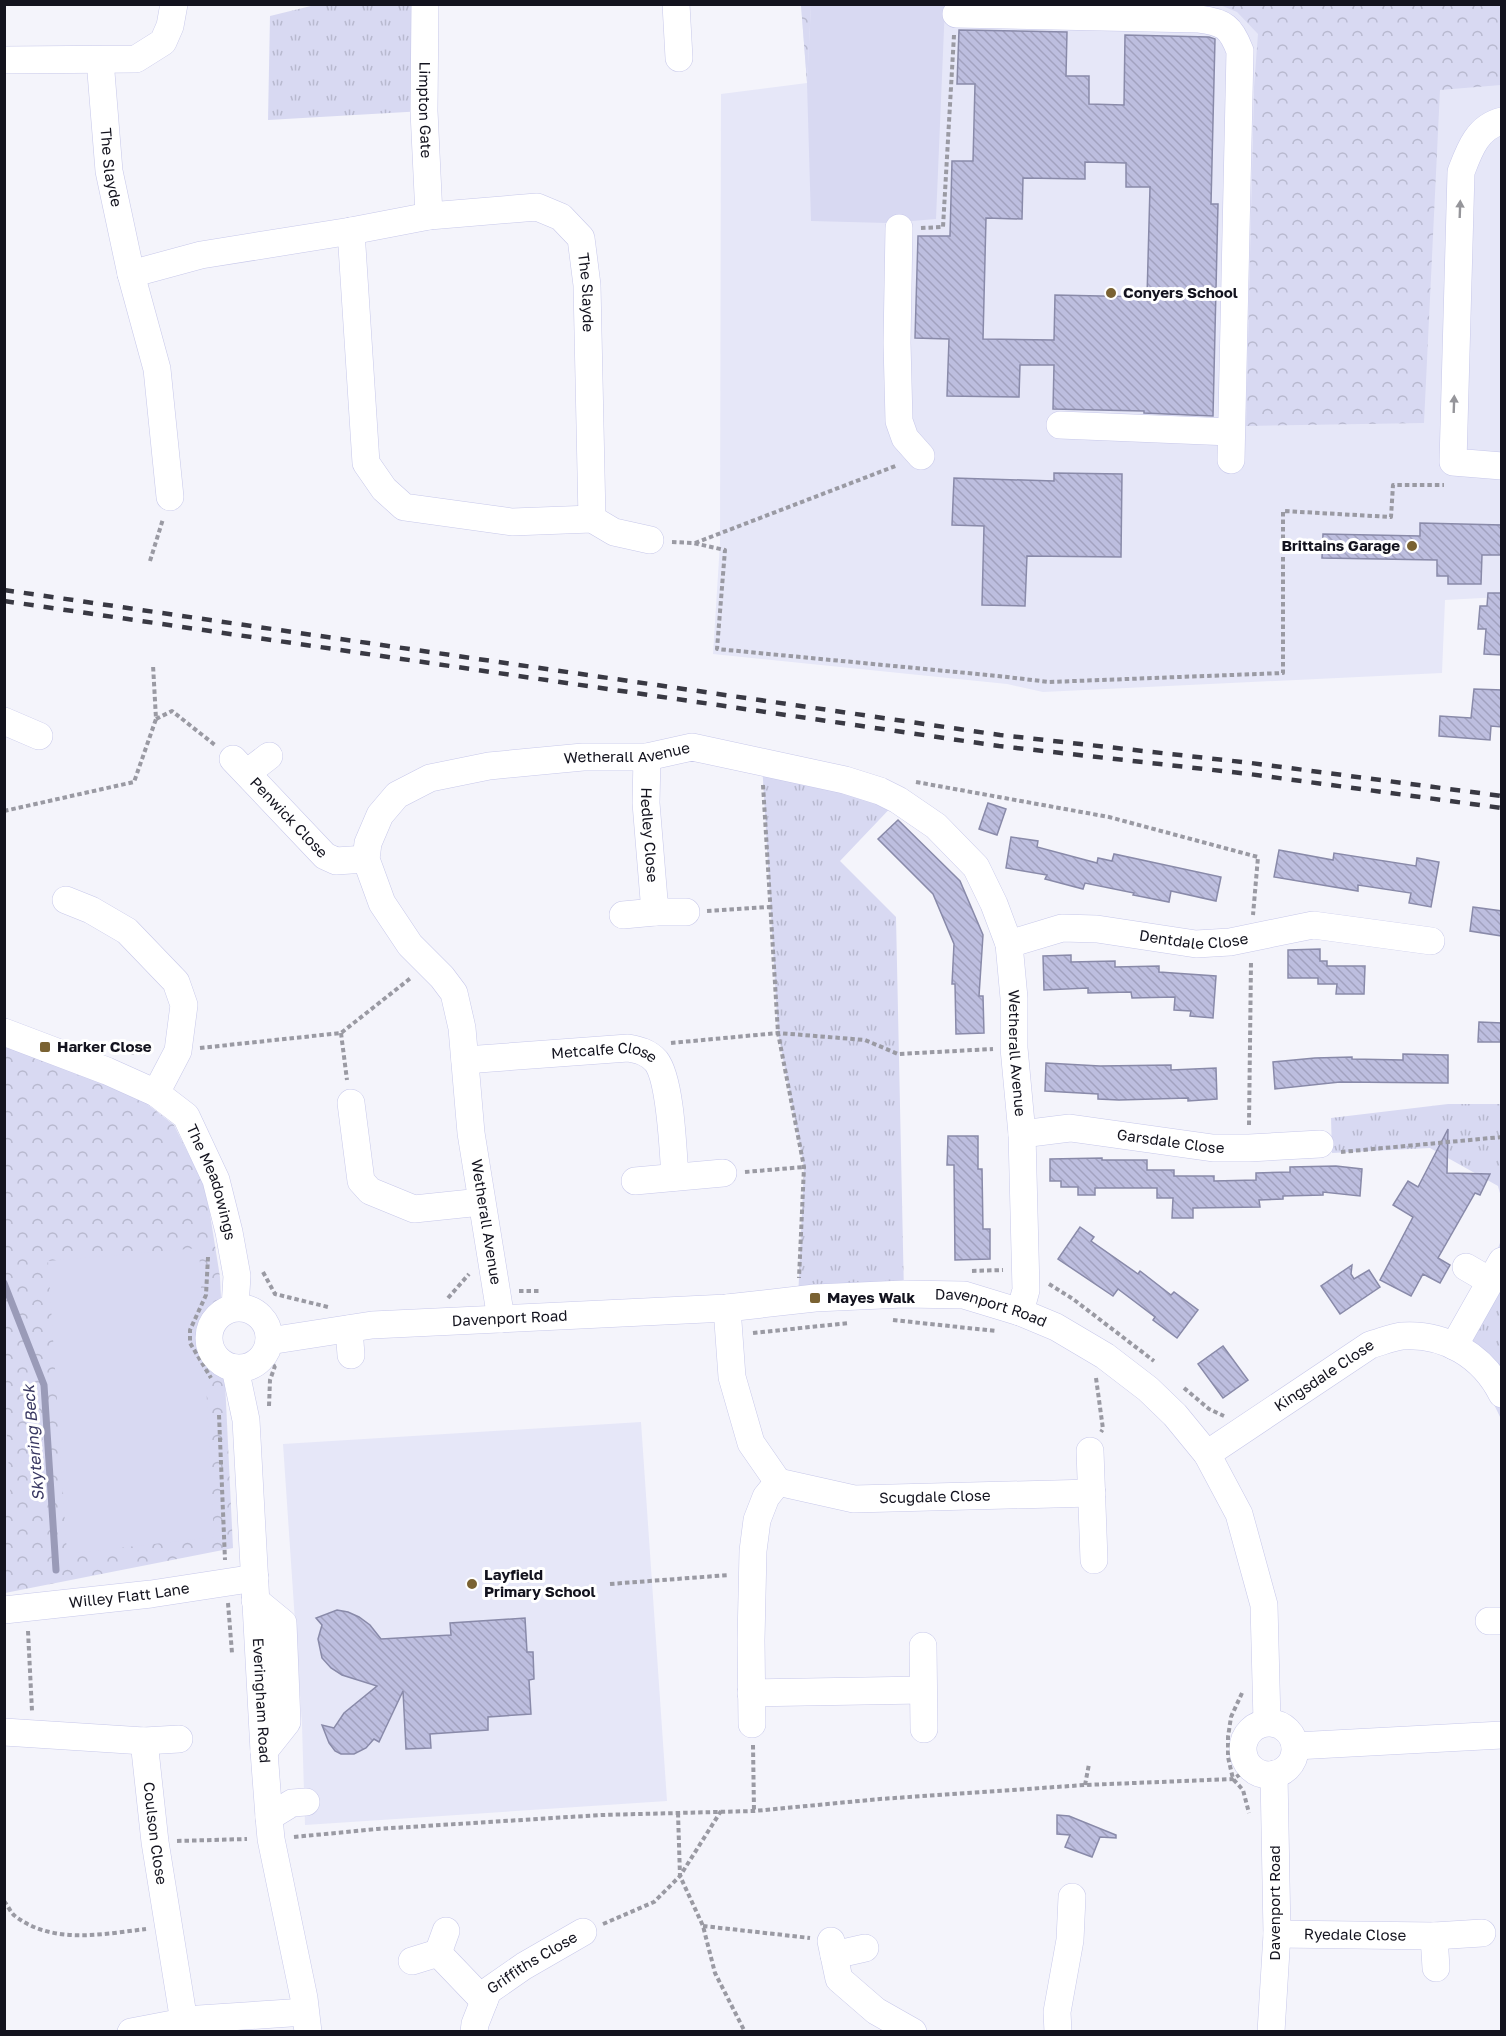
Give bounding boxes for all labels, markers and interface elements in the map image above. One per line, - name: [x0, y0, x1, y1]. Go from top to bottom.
- street label: Limpton Gate: [416, 62, 436, 159]
- street label: The Slayde: [98, 127, 126, 209]
- one-way arrow: [1455, 199, 1465, 218]
- street label: The Slayde: [575, 252, 598, 333]
- place label: Conyers School: [1123, 283, 1238, 301]
- marker: Conyers School: [1104, 286, 1118, 300]
- one-way arrow: [1450, 394, 1459, 413]
- place label: Brittains Garage: [1281, 536, 1400, 554]
- marker: Brittains Garage: [1405, 539, 1419, 553]
- street label: Wetherall Avenue: [563, 738, 692, 767]
- street label: Penwick Close: [247, 773, 332, 861]
- street label: Hedley Close: [638, 787, 663, 883]
- street label: Dentdale Close: [1138, 926, 1250, 952]
- street label: Wetherall Avenue: [1005, 989, 1030, 1118]
- place label: Harker Close: [57, 1037, 152, 1055]
- street label: Metcalfe Close: [550, 1038, 662, 1066]
- marker: Harker Close: [38, 1040, 52, 1054]
- street label: The Meadowings: [183, 1121, 240, 1241]
- street label: Garsdale Close: [1116, 1125, 1225, 1156]
- street label: Wetherall Avenue: [468, 1158, 506, 1286]
- street label: Davenport Road: [935, 1285, 1050, 1330]
- place label: Mayes Walk: [827, 1288, 915, 1306]
- marker: Mayes Walk: [808, 1291, 822, 1305]
- street label: Davenport Road: [451, 1306, 568, 1329]
- street label: Kingsdale Close: [1270, 1335, 1377, 1415]
- water label: Skytering Beck: [18, 1382, 48, 1502]
- street label: Scugdale Close: [879, 1486, 991, 1506]
- place label: Layfield Primary School: [484, 1565, 596, 1600]
- marker: Layfield Primary School: [465, 1577, 479, 1591]
- street label: Willey Flatt Lane: [68, 1578, 191, 1611]
- street label: Everingham Road: [250, 1637, 275, 1764]
- street label: Coulson Close: [141, 1781, 172, 1886]
- street label: Davenport Road: [1265, 1845, 1283, 1961]
- street label: Ryedale Close: [1304, 1924, 1407, 1944]
- street label: Griffiths Close: [483, 1927, 580, 1997]

